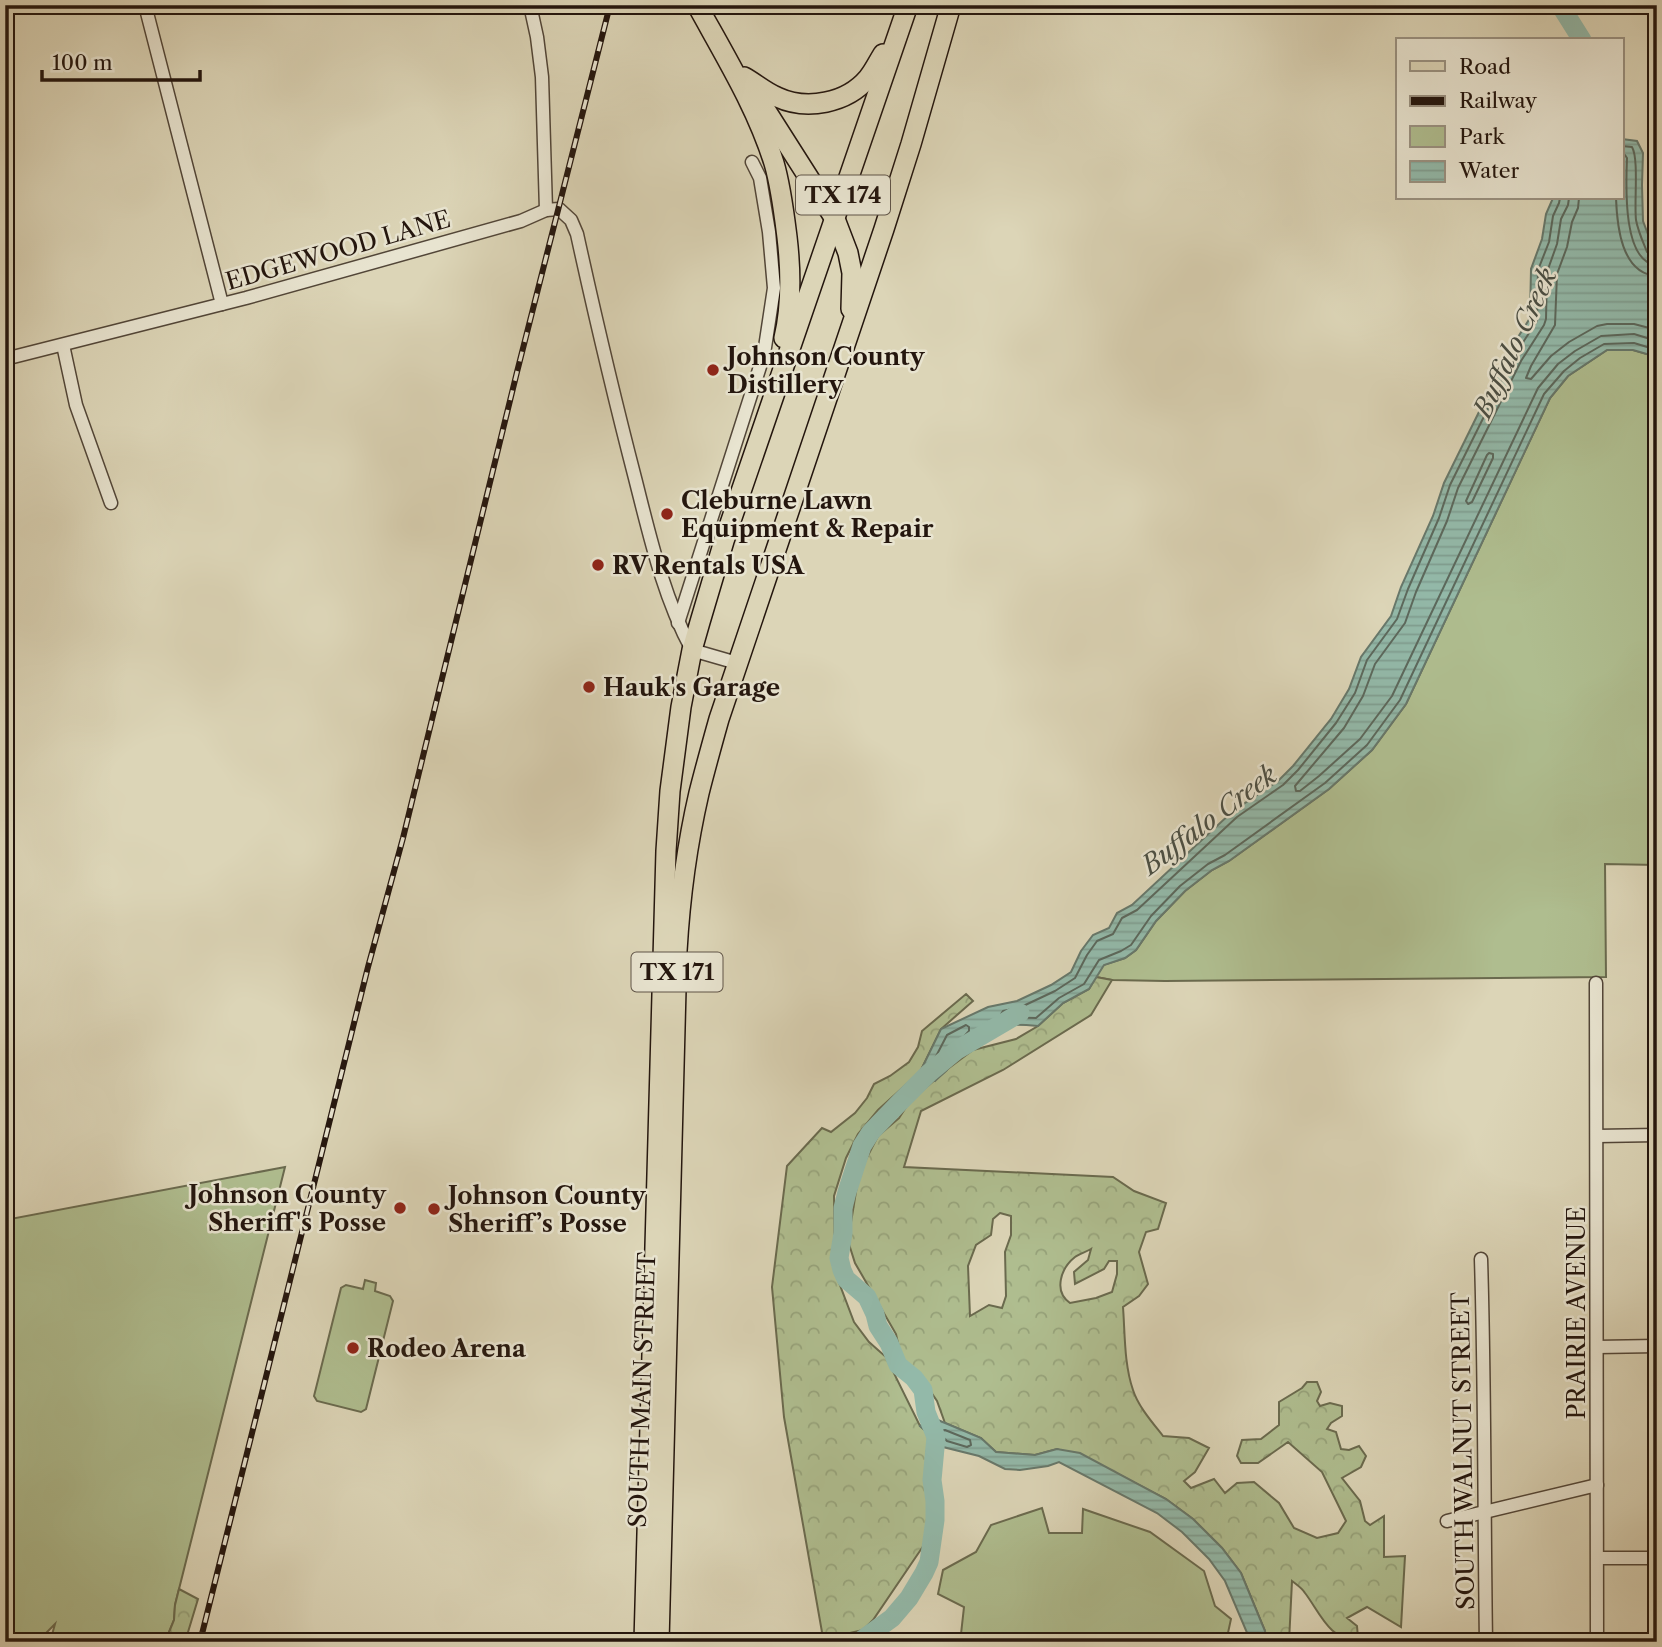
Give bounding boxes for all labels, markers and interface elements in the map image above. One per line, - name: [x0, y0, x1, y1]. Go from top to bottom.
- scale bar: [42, 38, 200, 82]
- legend: [1396, 38, 1624, 200]
- text: 100 m: [52, 50, 113, 75]
- text: Road: [1459, 54, 1511, 79]
- text: Railway: [1459, 88, 1537, 113]
- text: Park: [1459, 124, 1505, 149]
- text: Water: [1458, 158, 1519, 183]
- road number: TX 174: [796, 176, 890, 214]
- street label: EDGEWOOD LANE: [222, 204, 454, 296]
- water label: Buffalo Creek: [1466, 263, 1564, 425]
- place label: Johnson County Distillery: [723, 342, 926, 399]
- marker: Johnson County Distillery: [705, 362, 721, 378]
- place label: Cleburne Lawn Equipment & Repair: [681, 486, 934, 543]
- marker: Cleburne Lawn Equipment & Repair: [659, 506, 675, 522]
- place label: RV Rentals USA: [612, 551, 806, 580]
- marker: RV Rentals USA: [590, 557, 606, 573]
- place label: Hauk's Garage: [603, 673, 780, 702]
- marker: Hauk's Garage: [581, 679, 597, 695]
- water label: Buffalo Creek: [1133, 758, 1283, 883]
- road number: TX 171: [632, 953, 722, 992]
- place label: Johnson County Sheriff's Posse: [185, 1180, 387, 1237]
- place label: Johnson County Sheriff’s Posse: [444, 1181, 647, 1238]
- marker: Johnson County Sheriff's Posse: [392, 1200, 408, 1216]
- marker: Johnson County Sheriff’s Posse: [426, 1201, 442, 1217]
- street label: PRAIRIE AVENUE: [1562, 1206, 1591, 1420]
- street label: SOUTH MAIN STREET: [623, 1252, 661, 1528]
- street label: SOUTH WALNUT STREET: [1446, 1292, 1480, 1610]
- place label: Rodeo Arena: [367, 1334, 527, 1363]
- marker: Rodeo Arena: [345, 1340, 361, 1356]

